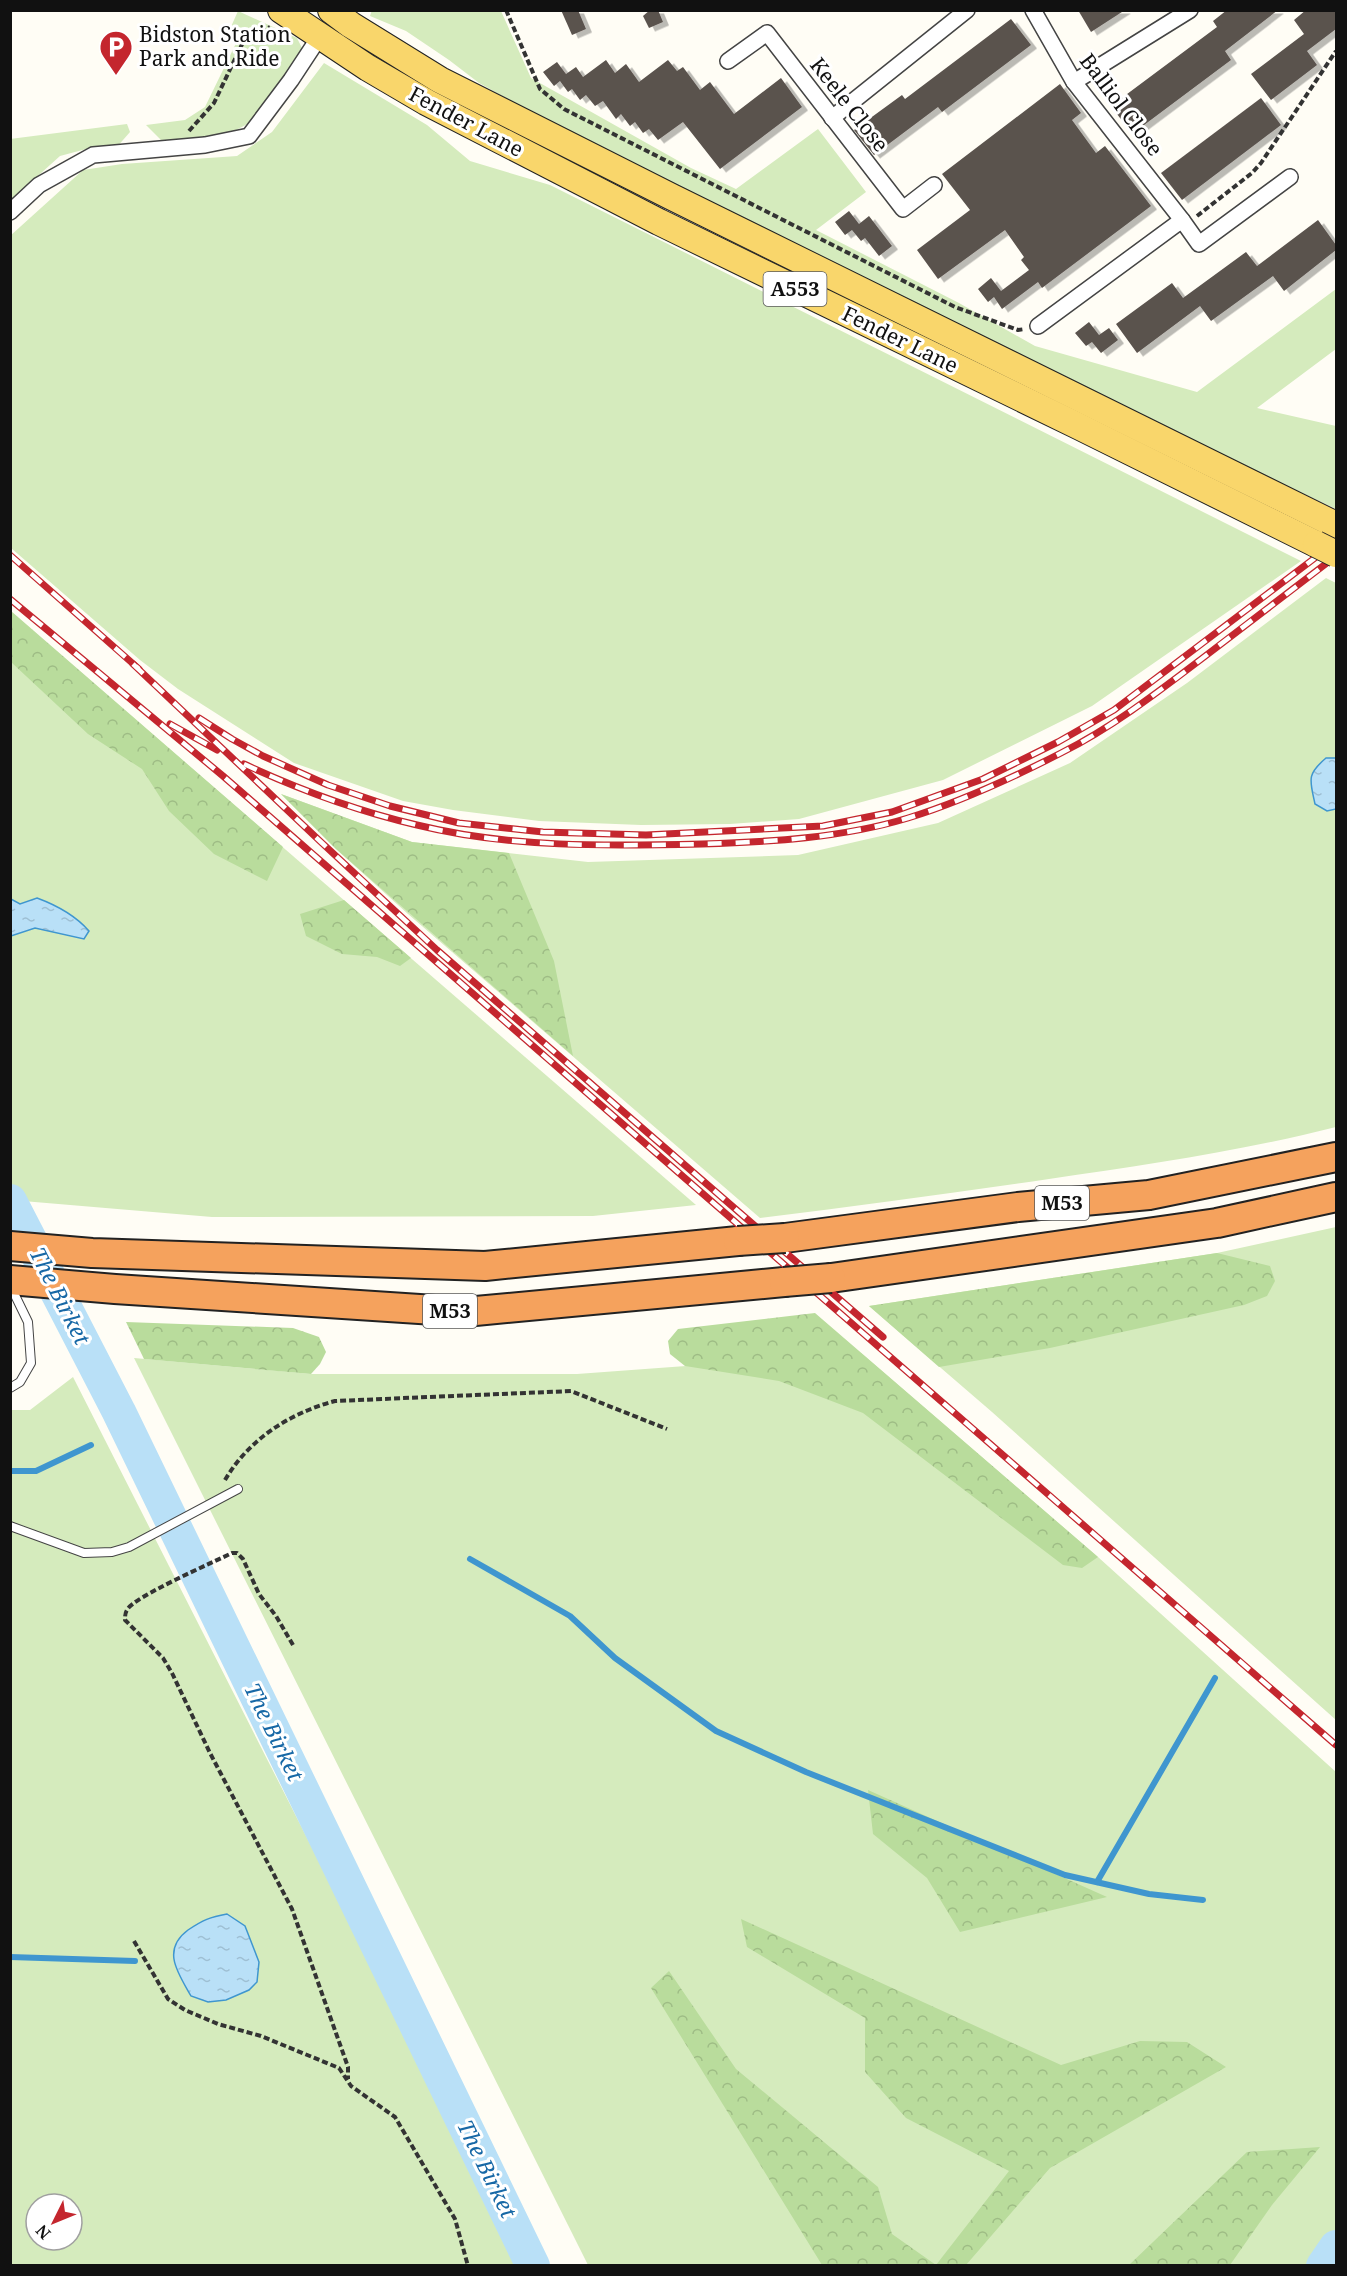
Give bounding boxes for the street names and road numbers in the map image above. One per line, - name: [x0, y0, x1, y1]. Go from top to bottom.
- street label: Balliol Close: [1074, 47, 1170, 161]
- street label: Keele Close: [804, 52, 895, 157]
- street label: Fender Lane: [404, 79, 528, 163]
- road number: A553: [764, 272, 826, 306]
- street label: Fender Lane: [838, 299, 963, 379]
- road number: M53: [1035, 1186, 1089, 1220]
- road number: M53: [423, 1294, 477, 1328]

